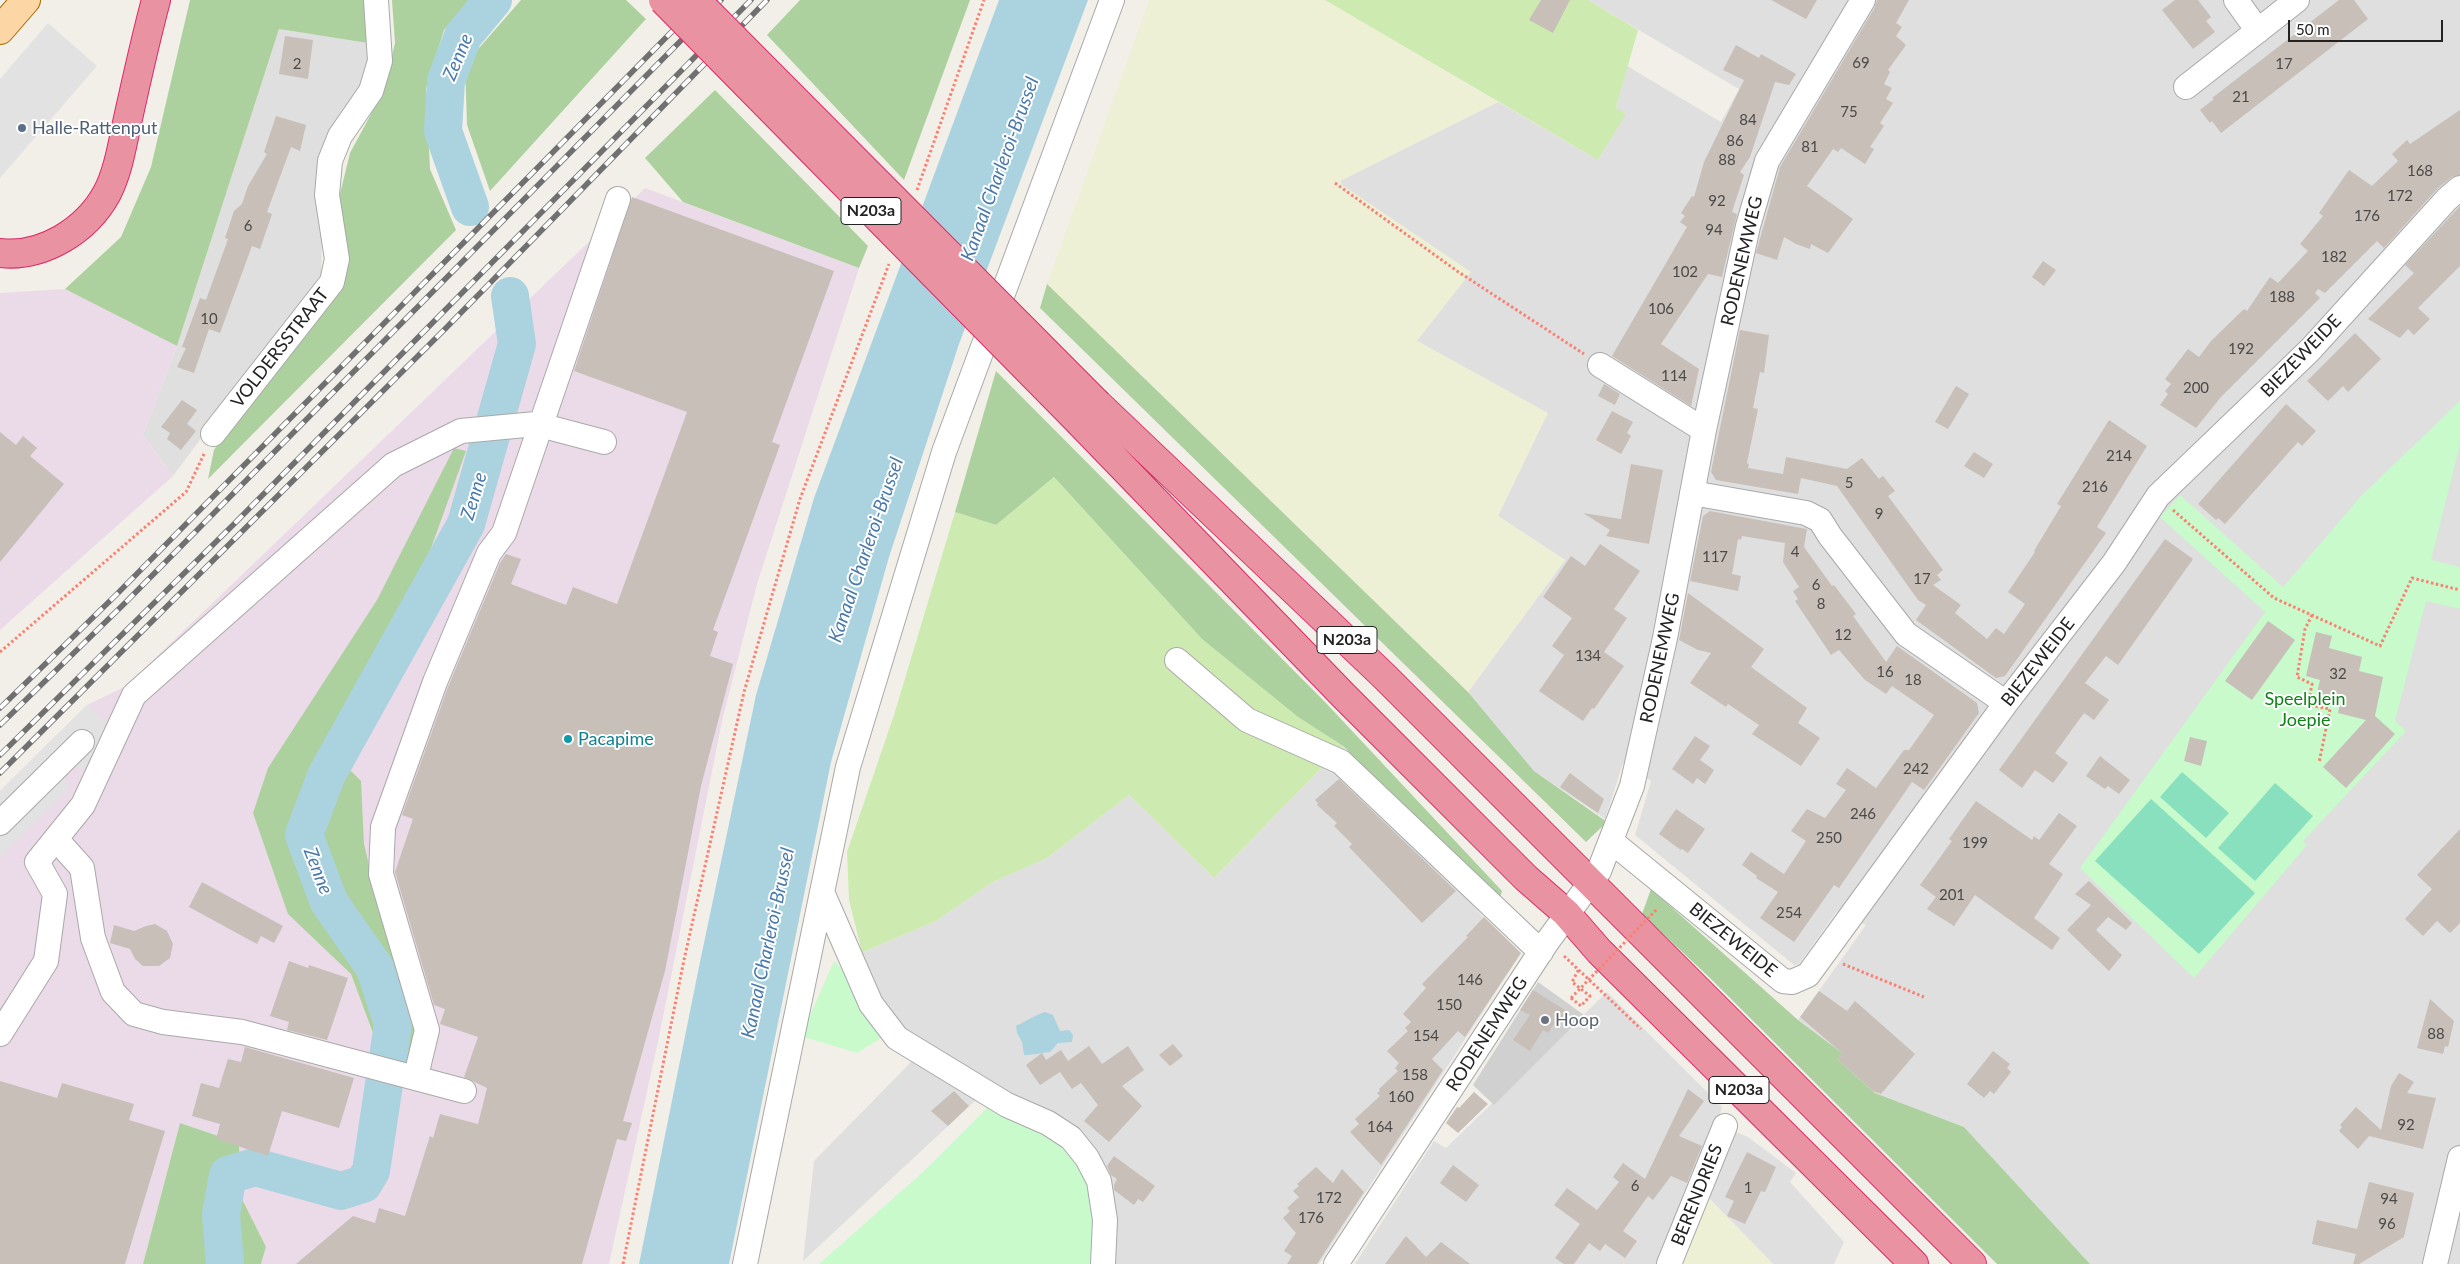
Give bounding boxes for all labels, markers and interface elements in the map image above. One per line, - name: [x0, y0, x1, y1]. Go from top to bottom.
- scale bar: [2290, 10, 2445, 42]
- text: 50 m: [2296, 20, 2330, 38]
- water label: Zenne: [438, 30, 478, 84]
- house number: 69: [1852, 54, 1870, 72]
- house number: 2: [293, 55, 301, 73]
- house number: 17: [2275, 55, 2293, 73]
- water label: Kanaal Charleroi-Brussel: [956, 74, 1044, 264]
- house number: 21: [2232, 88, 2250, 106]
- house number: 75: [1840, 103, 1858, 121]
- house number: 84: [1739, 111, 1757, 129]
- place label: Halle-Rattenput: [32, 117, 157, 139]
- marker: Halle-Rattenput: [16, 122, 28, 134]
- house number: 86: [1726, 132, 1744, 150]
- house number: 81: [1801, 138, 1819, 156]
- house number: 88: [1718, 151, 1736, 169]
- house number: 168: [2407, 162, 2433, 180]
- house number: 172: [2387, 187, 2413, 205]
- house number: 92: [1708, 192, 1726, 210]
- street label: RODENEMWEG: [1717, 194, 1767, 328]
- road number: N203a: [841, 198, 901, 225]
- house number: 176: [2354, 207, 2380, 225]
- house number: 6: [244, 217, 252, 235]
- house number: 94: [1705, 221, 1723, 239]
- house number: 182: [2321, 248, 2347, 266]
- house number: 102: [1672, 263, 1698, 281]
- street label: VOLDERSSTRAAT: [227, 284, 333, 412]
- house number: 188: [2269, 288, 2295, 306]
- house number: 106: [1648, 300, 1674, 318]
- house number: 10: [200, 310, 218, 328]
- street label: BIEZEWEIDE: [2256, 310, 2346, 402]
- house number: 192: [2228, 340, 2254, 358]
- house number: 114: [1661, 367, 1687, 385]
- house number: 200: [2183, 379, 2209, 397]
- house number: 214: [2106, 447, 2132, 465]
- water label: Kanaal Charleroi-Brussel: [824, 455, 908, 645]
- water label: Zenne: [456, 470, 492, 522]
- house number: 5: [1845, 474, 1853, 492]
- house number: 216: [2082, 478, 2108, 496]
- house number: 9: [1875, 505, 1883, 523]
- house number: 4: [1791, 543, 1799, 561]
- house number: 117: [1702, 548, 1728, 566]
- house number: 17: [1913, 570, 1931, 588]
- house number: 6: [1812, 576, 1820, 594]
- street label: RODENEMWEG: [1636, 591, 1684, 725]
- house number: 8: [1817, 595, 1825, 613]
- street label: BIEZEWEIDE: [1997, 613, 2079, 711]
- road number: N203a: [1317, 626, 1377, 654]
- house number: 12: [1834, 626, 1852, 644]
- house number: 134: [1575, 647, 1601, 665]
- house number: 16: [1876, 663, 1894, 681]
- house number: 32: [2329, 665, 2347, 683]
- house number: 18: [1904, 671, 1922, 689]
- park label: Speelplein Joepie: [2264, 688, 2346, 731]
- place label: Pacapime: [578, 728, 654, 750]
- marker: Pacapime: [562, 733, 574, 745]
- house number: 242: [1903, 760, 1929, 778]
- house number: 246: [1850, 805, 1876, 823]
- house number: 250: [1816, 829, 1842, 847]
- house number: 199: [1962, 834, 1988, 852]
- water label: Zenne: [299, 844, 337, 898]
- water label: Kanaal Charleroi-Brussel: [737, 846, 799, 1040]
- house number: 201: [1939, 886, 1965, 904]
- street label: BIEZEWEIDE: [1685, 898, 1781, 982]
- house number: 254: [1776, 904, 1802, 922]
- house number: 146: [1457, 971, 1483, 989]
- street label: RODENEMWEG: [1442, 973, 1532, 1095]
- house number: 150: [1436, 996, 1462, 1014]
- place label: Hoop: [1555, 1009, 1599, 1031]
- marker: Hoop: [1539, 1014, 1551, 1026]
- house number: 88: [2427, 1025, 2445, 1043]
- house number: 154: [1413, 1027, 1439, 1045]
- house number: 158: [1402, 1066, 1428, 1084]
- road number: N203a: [1709, 1076, 1769, 1104]
- house number: 160: [1388, 1088, 1414, 1106]
- house number: 92: [2397, 1116, 2415, 1134]
- house number: 164: [1367, 1118, 1393, 1136]
- street label: BERENDRIES: [1667, 1141, 1727, 1249]
- house number: 6: [1631, 1177, 1639, 1195]
- house number: 1: [1744, 1179, 1752, 1197]
- house number: 172: [1316, 1189, 1342, 1207]
- house number: 94: [2380, 1190, 2398, 1208]
- house number: 176: [1298, 1209, 1324, 1227]
- house number: 96: [2378, 1215, 2396, 1233]

